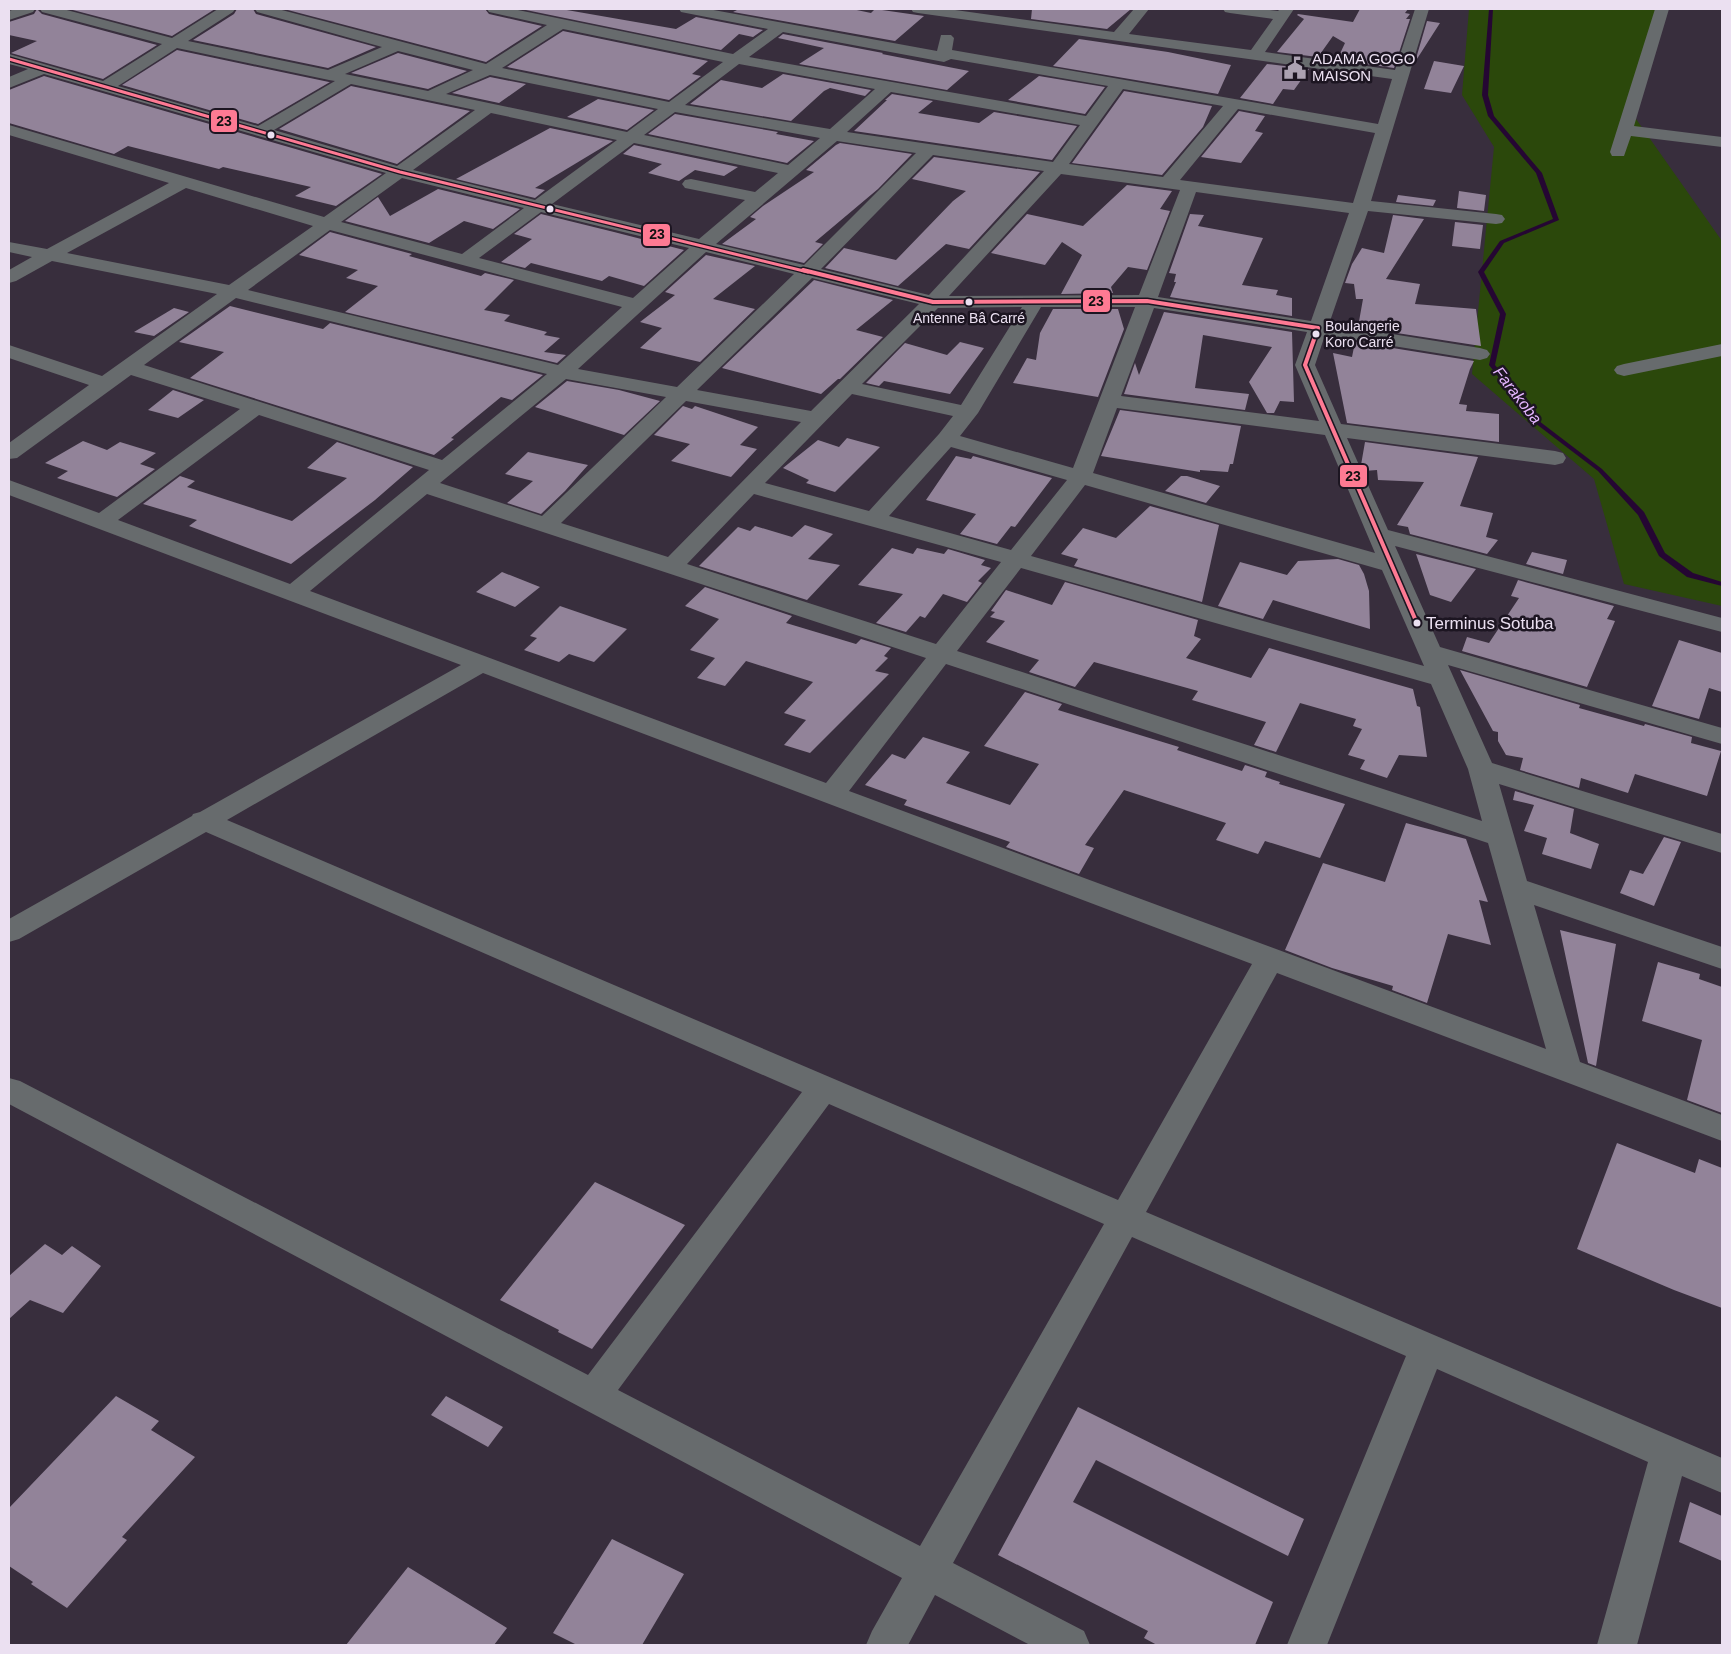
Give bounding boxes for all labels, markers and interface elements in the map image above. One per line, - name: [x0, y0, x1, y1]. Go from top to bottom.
- place label: ADAMA GOGO MAISON: [1312, 50, 1415, 84]
- public building icon: ADAMA GOGO MAISON: [1282, 55, 1308, 81]
- line badge: 23: [210, 109, 238, 133]
- text: 23: [216, 113, 232, 129]
- unlabelled marker: [266, 130, 276, 140]
- unlabelled marker: [545, 204, 555, 214]
- line badge: 23: [642, 223, 671, 247]
- text: 23: [649, 226, 665, 242]
- line badge: 23: [1082, 289, 1111, 313]
- text: 23: [1088, 293, 1104, 309]
- marker: Antenne Bâ Carré: [964, 297, 974, 307]
- place label: Antenne Bâ Carré: [913, 310, 1025, 326]
- place label: Boulangerie Koro Carré: [1325, 318, 1400, 350]
- marker: Boulangerie Koro Carré: [1311, 329, 1321, 339]
- water label: Farakoba: [1490, 363, 1545, 427]
- line badge: 23: [1339, 464, 1368, 488]
- text: 23: [1345, 468, 1361, 484]
- place label: Terminus Sotuba: [1426, 614, 1554, 633]
- marker: Terminus Sotuba: [1412, 618, 1422, 628]

